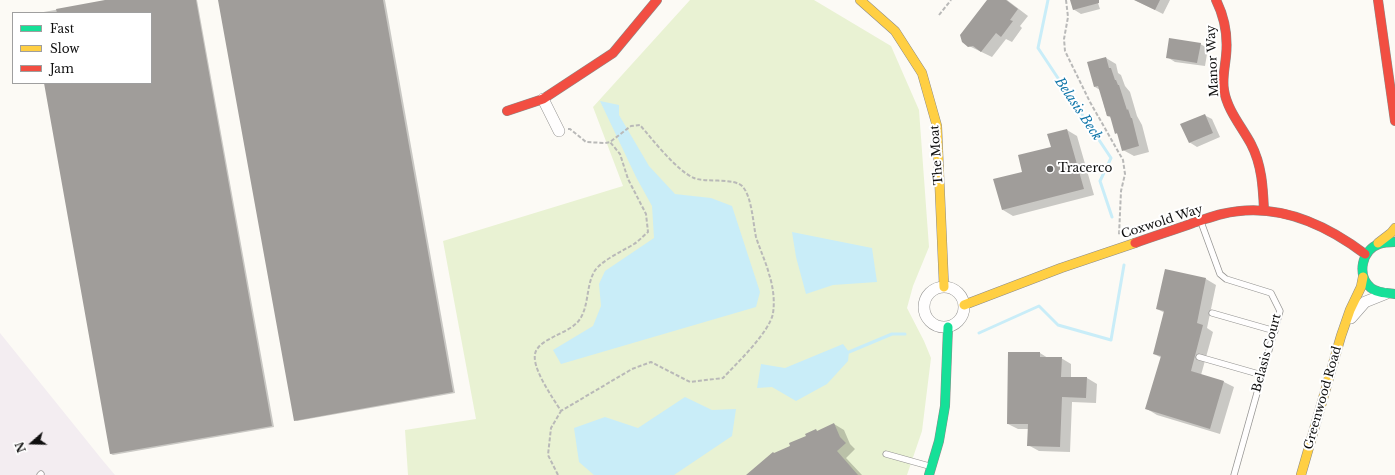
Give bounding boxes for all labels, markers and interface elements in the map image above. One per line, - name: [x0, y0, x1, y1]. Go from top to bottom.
- legend: [12, 12, 152, 84]
- text: Fast: [50, 21, 74, 36]
- street label: Manor Way: [1204, 25, 1222, 97]
- text: Slow: [50, 41, 79, 56]
- text: Jam: [50, 61, 74, 76]
- water label: Belasis Beck: [1051, 75, 1105, 143]
- street label: The Moat: [928, 125, 946, 185]
- place label: Tracerco: [1058, 162, 1112, 176]
- marker: Tracerco: [1045, 164, 1055, 174]
- street label: Coxwold Way: [1119, 202, 1205, 242]
- street label: Belasis Court: [1250, 312, 1284, 394]
- street label: Greenwood Road: [1301, 345, 1345, 451]
- north arrow: [12, 423, 52, 463]
- text: N: [12, 440, 29, 454]

